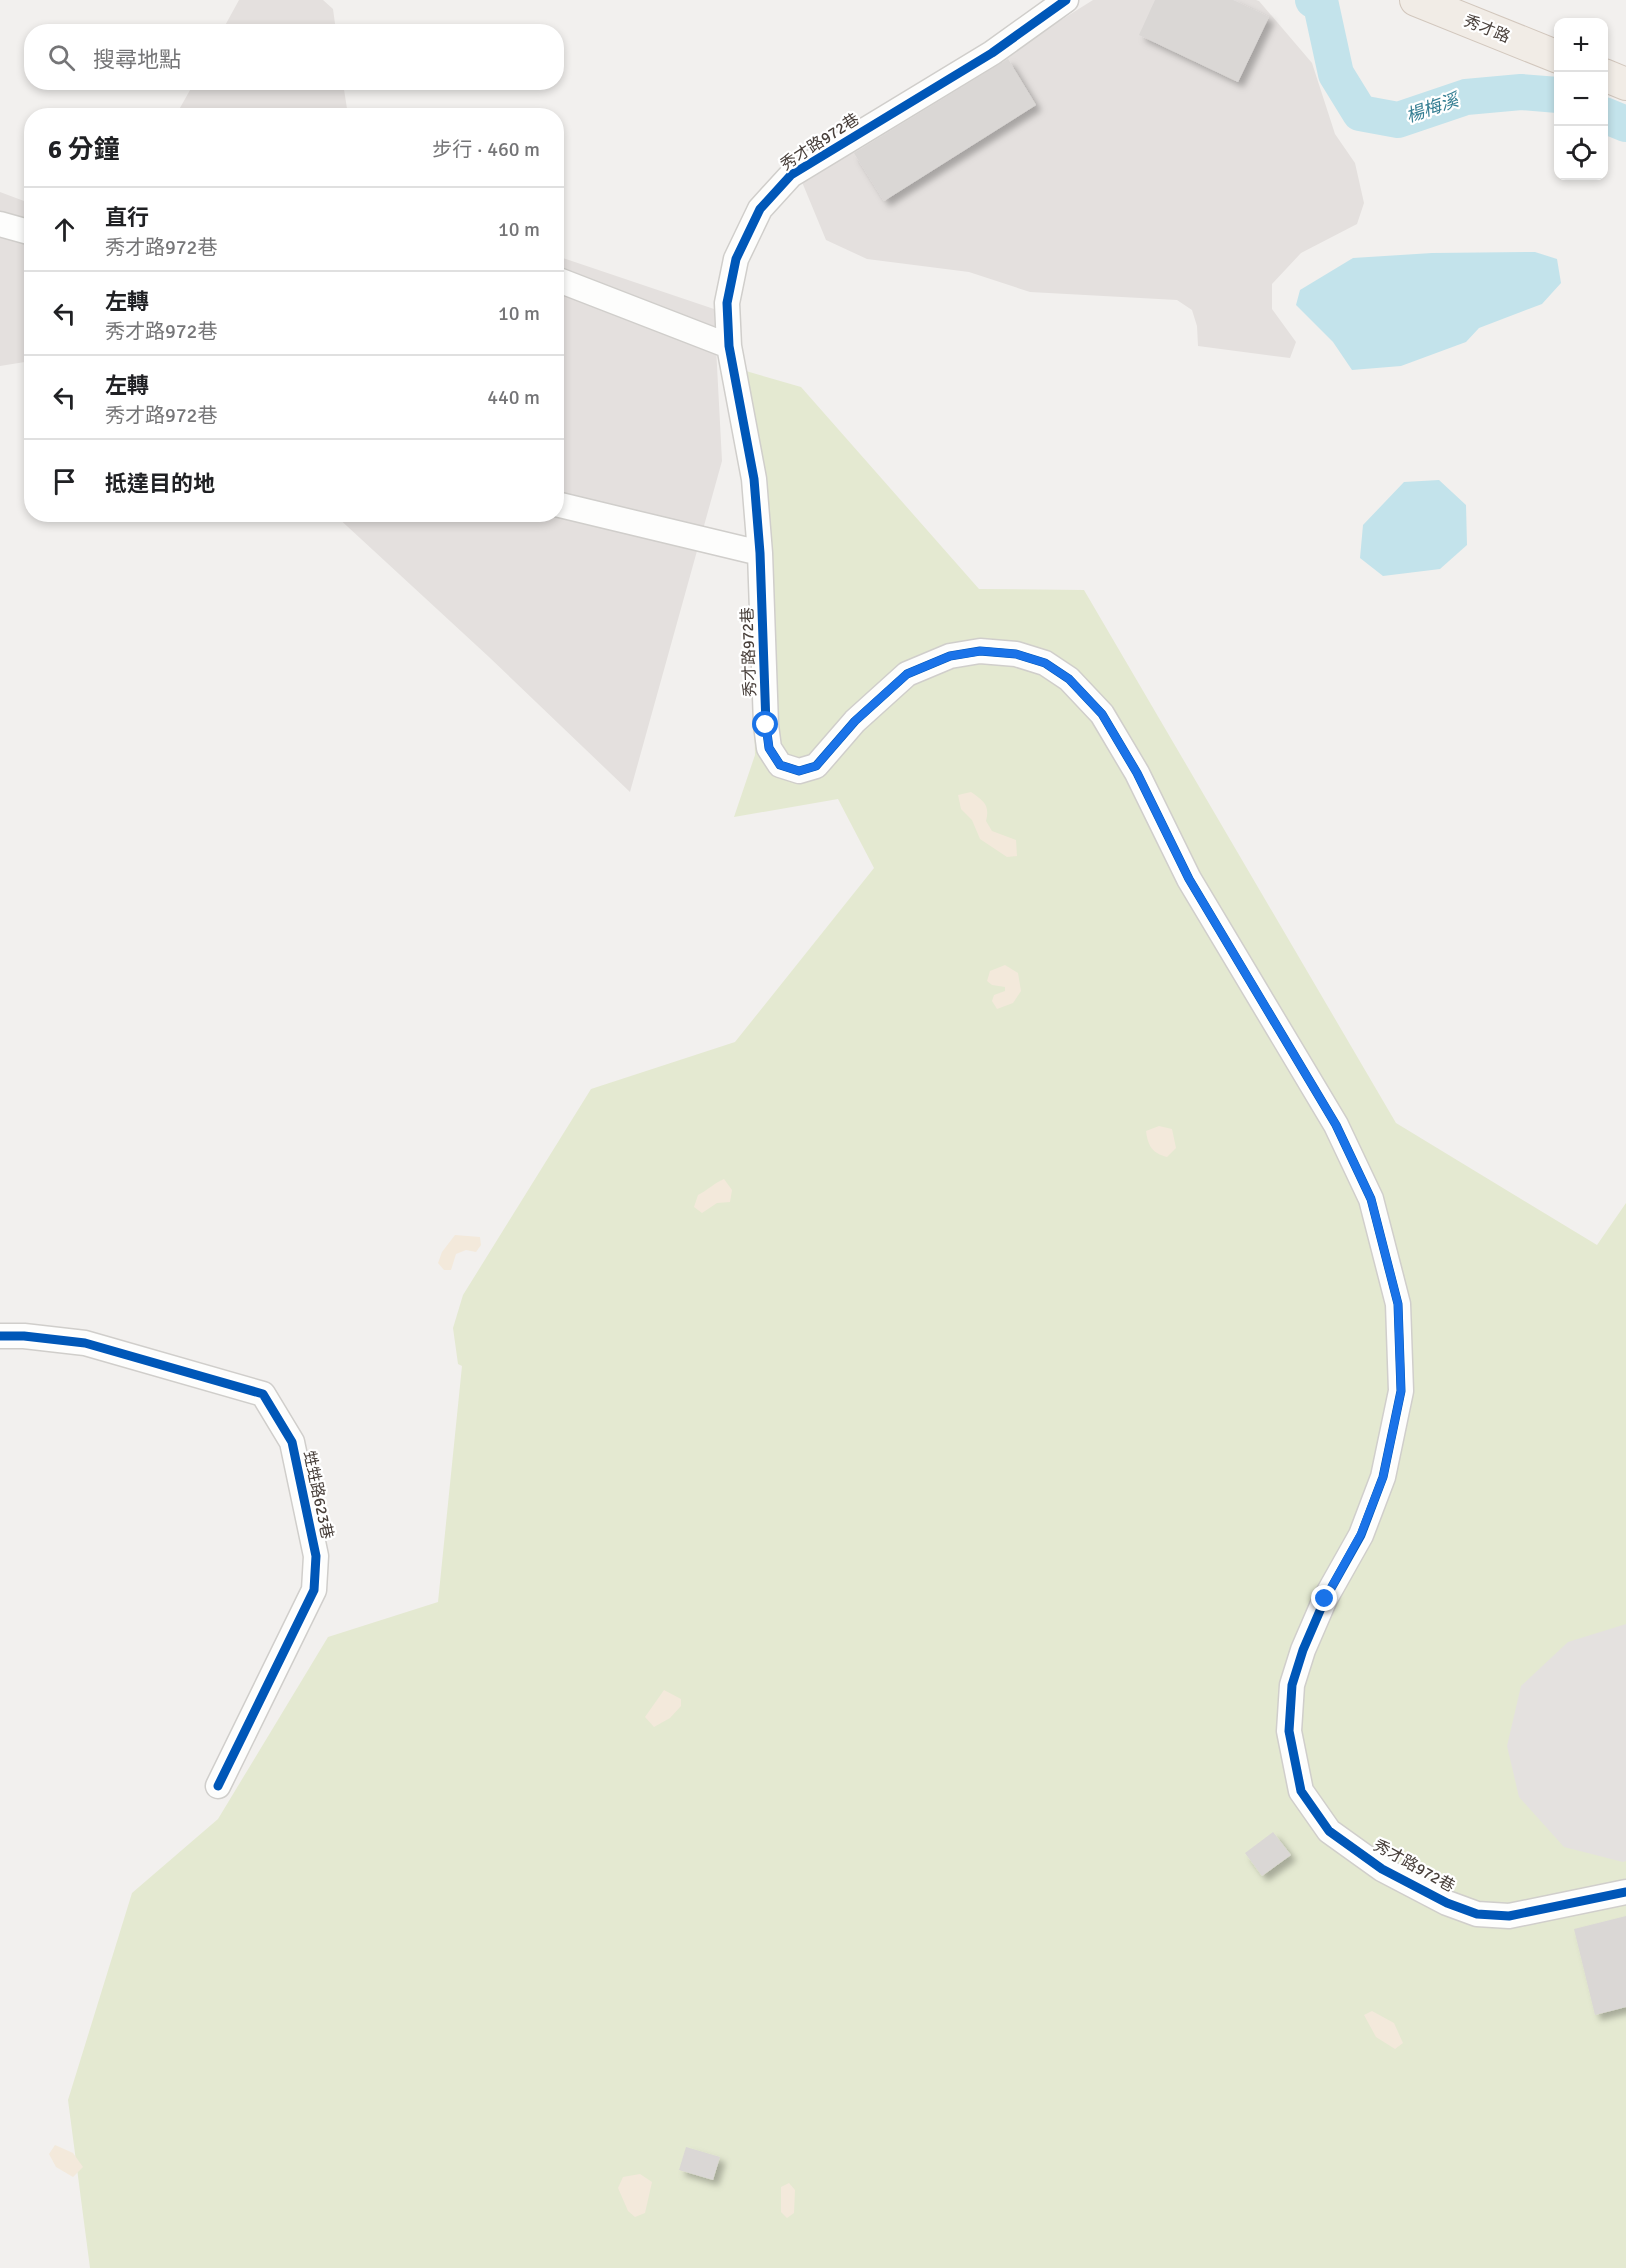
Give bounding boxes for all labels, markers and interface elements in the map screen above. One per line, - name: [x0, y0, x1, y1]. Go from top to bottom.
- street label: 秀才路: [1461, 11, 1513, 47]
- map controls: [1554, 18, 1608, 180]
- button: +: [1554, 18, 1608, 72]
- search box: [24, 24, 564, 90]
- icon: search: [45, 41, 78, 74]
- text: 搜尋地點: [93, 46, 181, 73]
- button: −: [1554, 72, 1608, 126]
- water label: 楊梅溪: [1403, 88, 1464, 127]
- street label: 秀才路972巷: [777, 109, 863, 175]
- button: locate: [1554, 126, 1608, 180]
- text: 6 分鐘: [48, 134, 120, 166]
- text: 步行 · 460 m: [432, 137, 540, 162]
- text: 直行: [105, 204, 149, 231]
- icon: ahead: [48, 213, 81, 246]
- text: 10 m: [498, 217, 540, 242]
- text: 秀才路972巷: [105, 235, 217, 260]
- text: 左轉: [105, 288, 149, 315]
- icon: left: [48, 297, 81, 330]
- text: 10 m: [498, 301, 540, 326]
- text: 秀才路972巷: [105, 319, 217, 344]
- text: 左轉: [105, 372, 149, 399]
- icon: left: [48, 381, 81, 414]
- text: 440 m: [487, 385, 540, 410]
- text: 秀才路972巷: [105, 403, 217, 428]
- icon: arrive: [48, 465, 81, 498]
- text: 抵達目的地: [105, 470, 215, 497]
- street label: 秀才路972巷: [737, 607, 761, 697]
- route start: [752, 711, 778, 737]
- street label: 甡甡路623巷: [299, 1449, 337, 1541]
- route end: [1311, 1585, 1337, 1611]
- street label: 秀才路972巷: [1370, 1835, 1458, 1897]

